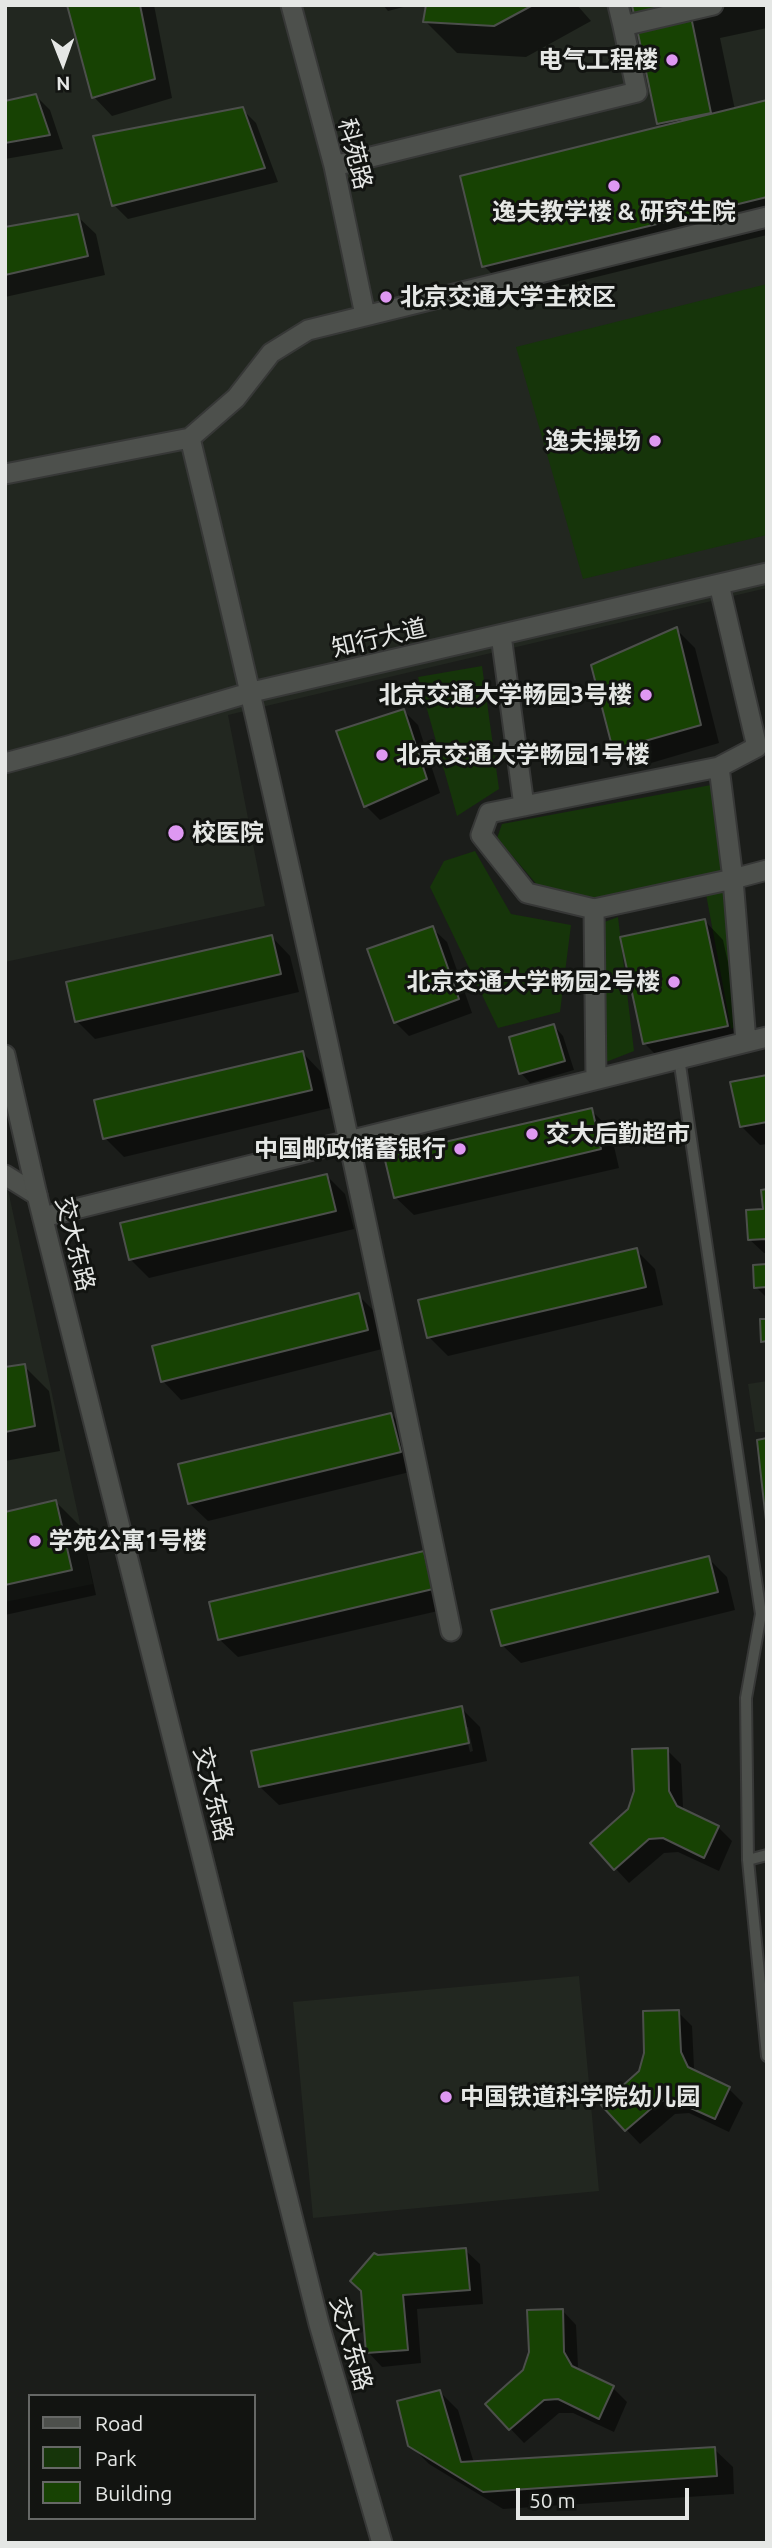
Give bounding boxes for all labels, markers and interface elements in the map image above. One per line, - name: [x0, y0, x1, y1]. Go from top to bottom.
- north arrow: [28, 28, 98, 98]
- place label: 电气工程楼: [538, 46, 658, 74]
- marker: 电气工程楼: [664, 52, 680, 68]
- text: N: [56, 73, 71, 95]
- street label: 科苑路: [332, 116, 378, 192]
- marker: 逸夫教学楼 & 研究生院: [606, 178, 622, 194]
- place label: 逸夫教学楼 & 研究生院: [492, 198, 736, 226]
- place label: 北京交通大学主校区: [400, 283, 616, 311]
- marker: 北京交通大学主校区: [378, 289, 394, 305]
- place label: 逸夫操场: [545, 427, 641, 455]
- marker: 逸夫操场: [647, 433, 663, 449]
- street label: 知行大道: [329, 613, 429, 663]
- place label: 北京交通大学畅园3号楼: [378, 681, 632, 709]
- marker: 北京交通大学畅园3号楼: [638, 687, 654, 703]
- place label: 北京交通大学畅园1号楼: [396, 741, 650, 769]
- marker: 北京交通大学畅园1号楼: [374, 747, 390, 763]
- place label: 校医院: [192, 819, 264, 847]
- marker: 校医院: [166, 823, 186, 843]
- place label: 北京交通大学畅园2号楼: [406, 968, 660, 996]
- marker: 北京交通大学畅园2号楼: [666, 974, 682, 990]
- place label: 交大后勤超市: [546, 1120, 690, 1148]
- marker: 交大后勤超市: [524, 1126, 540, 1142]
- place label: 中国邮政储蓄银行: [254, 1135, 446, 1163]
- marker: 中国邮政储蓄银行: [452, 1141, 468, 1157]
- street label: 交大东路: [49, 1194, 101, 1294]
- place label: 学苑公寓1号楼: [49, 1527, 207, 1555]
- marker: 学苑公寓1号楼: [27, 1533, 43, 1549]
- street label: 交大东路: [187, 1744, 239, 1844]
- place label: 中国铁道科学院幼儿园: [460, 2083, 700, 2111]
- marker: 中国铁道科学院幼儿园: [438, 2089, 454, 2105]
- street label: 交大东路: [324, 2294, 378, 2394]
- legend: [28, 2394, 256, 2520]
- text: Road: [95, 2411, 143, 2435]
- text: Park: [95, 2446, 137, 2470]
- scale bar: [520, 2474, 693, 2518]
- text: Building: [95, 2481, 172, 2505]
- text: 50 m: [529, 2488, 576, 2512]

